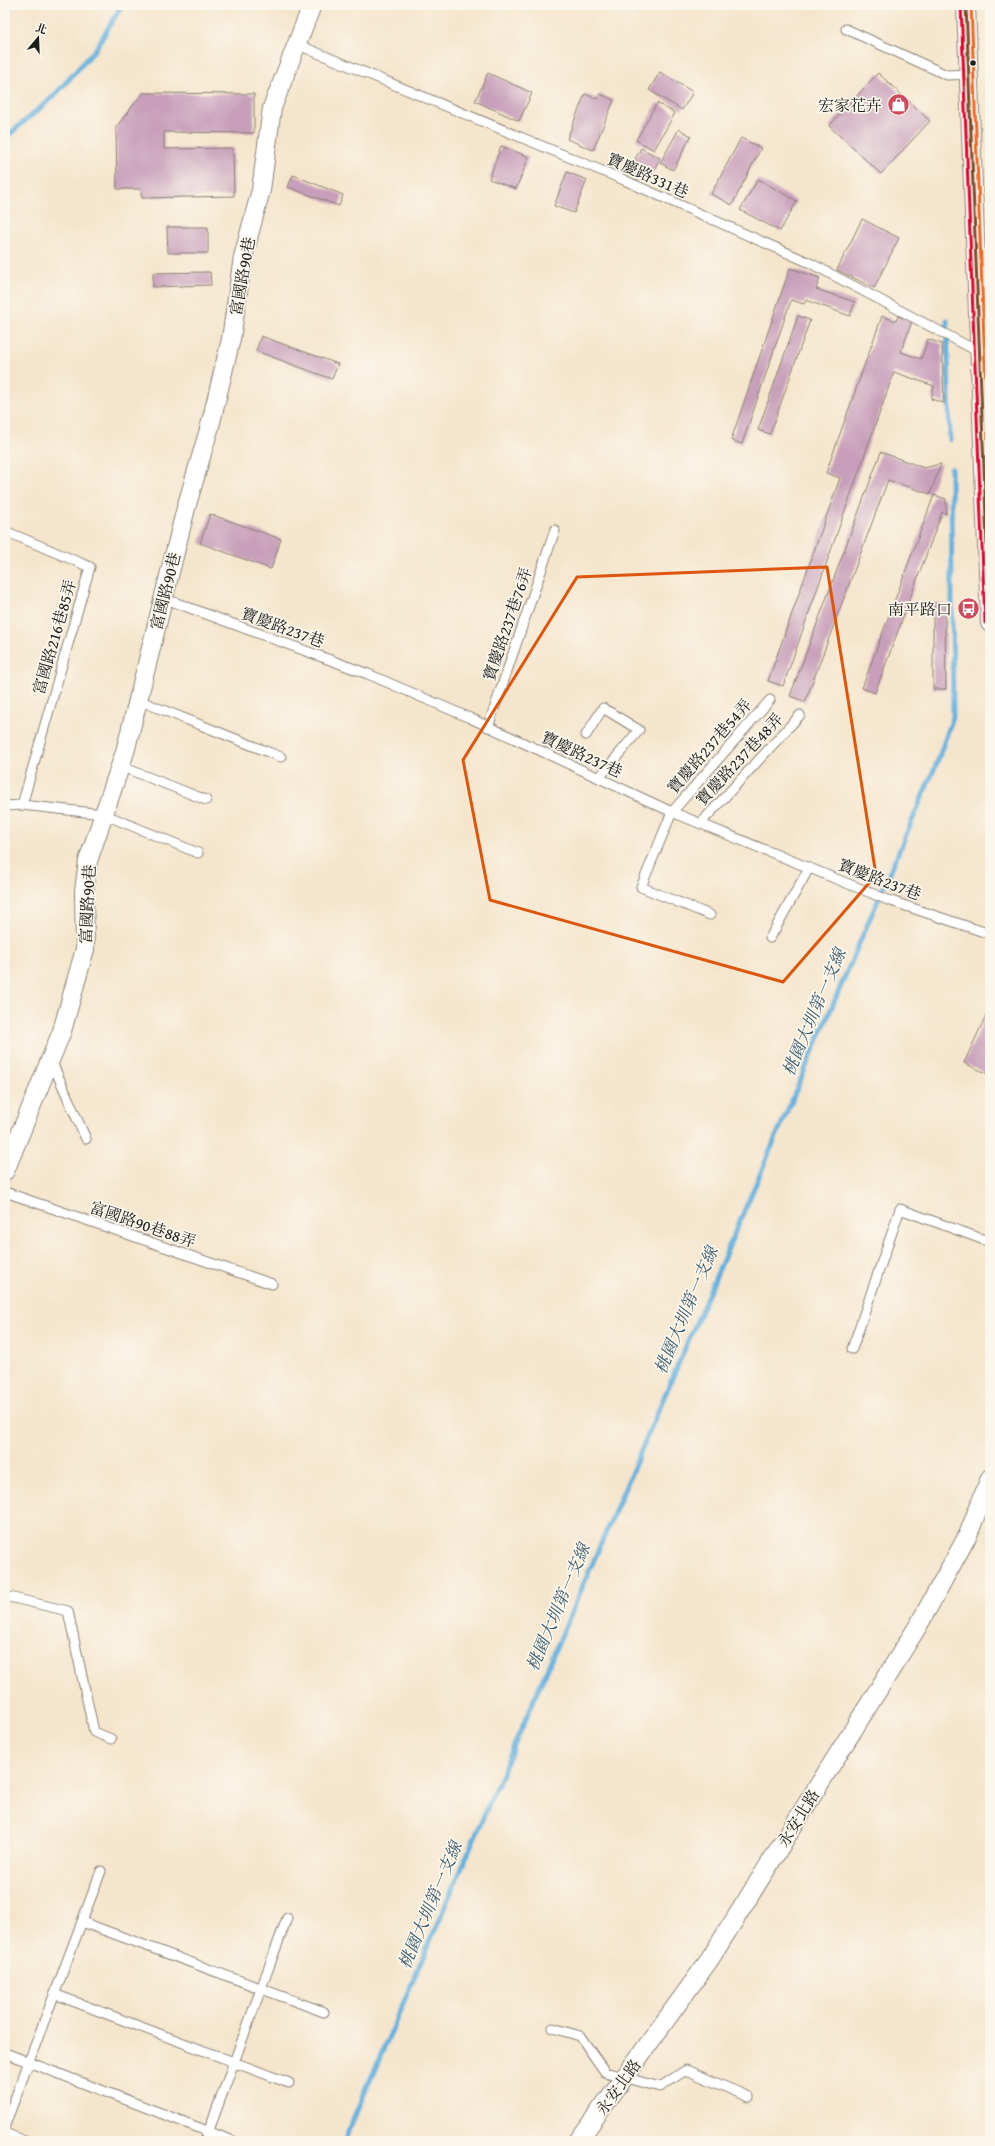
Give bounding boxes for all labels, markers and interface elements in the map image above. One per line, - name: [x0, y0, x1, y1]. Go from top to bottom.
- north arrow: [18, 18, 58, 58]
- text: 北: [33, 19, 49, 38]
- unlabelled marker: [968, 58, 978, 68]
- shop icon: 宏家花卉: [885, 92, 911, 118]
- place label: 宏家花卉: [818, 93, 882, 117]
- street label: 寶慶路331巷: [603, 146, 693, 204]
- street label: 富國路90巷: [223, 235, 261, 317]
- street label: 富國路90巷: [144, 550, 186, 632]
- street label: 寶慶路237巷76弄: [476, 564, 538, 684]
- street label: 富國路216巷85弄: [26, 577, 82, 697]
- bus stop icon: 南平路口: [955, 596, 981, 622]
- place label: 南平路口: [888, 597, 952, 621]
- street label: 寶慶路237巷: [238, 601, 328, 653]
- street label: 寶慶路237巷54弄: [661, 693, 757, 799]
- street label: 寶慶路237巷48弄: [690, 707, 788, 811]
- street label: 寶慶路237巷: [537, 725, 627, 783]
- street label: 寶慶路237巷: [835, 852, 925, 906]
- street label: 富國路90巷: [73, 864, 101, 944]
- water label: 桃園大圳第一支線: [775, 942, 852, 1079]
- street label: 富國路90巷88弄: [87, 1195, 199, 1253]
- water label: 桃園大圳第一支線: [647, 1240, 724, 1377]
- water label: 桃園大圳第一支線: [519, 1537, 596, 1674]
- street label: 永安北路: [771, 1784, 825, 1852]
- water label: 桃園大圳第一支線: [391, 1835, 468, 1972]
- street label: 永安北路: [589, 2054, 647, 2120]

